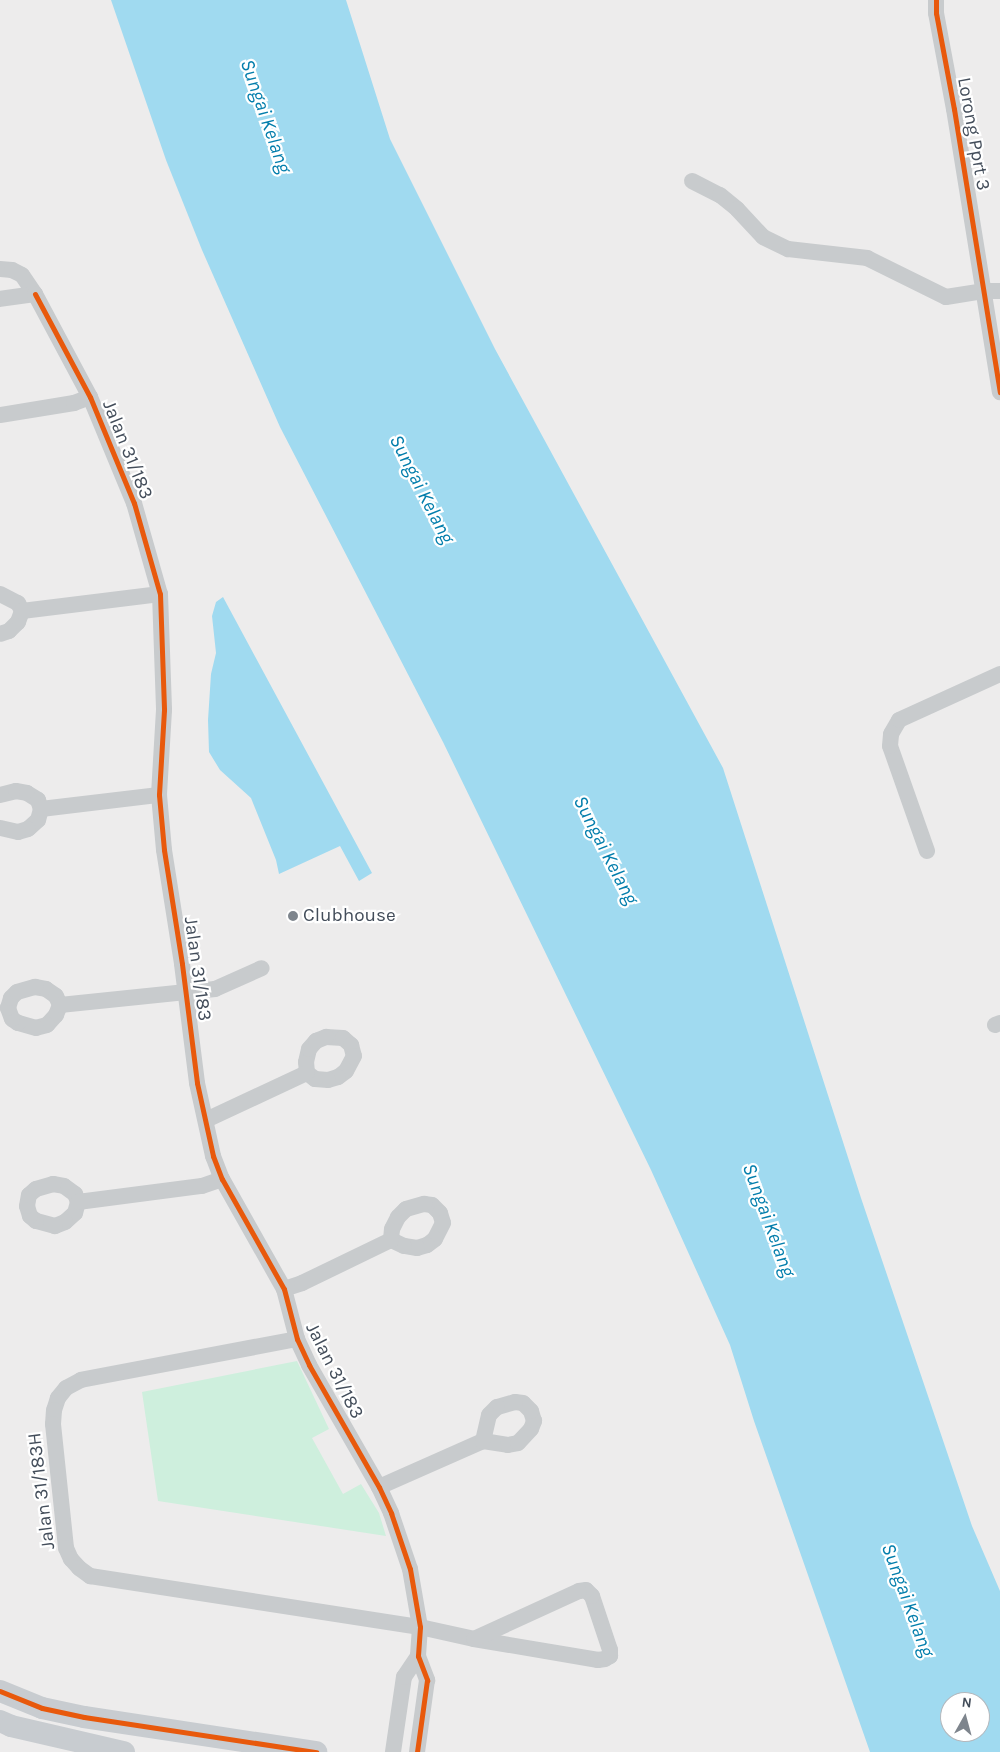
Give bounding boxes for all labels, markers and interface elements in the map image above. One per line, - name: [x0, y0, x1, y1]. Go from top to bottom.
- water label: Sungai Kelang: [235, 56, 297, 176]
- street label: Lorong Pprt 3: [952, 76, 994, 192]
- street label: Jalan 31/183: [97, 397, 157, 503]
- water label: Sungai Kelang: [384, 431, 460, 547]
- water label: Sungai Kelang: [568, 792, 644, 908]
- place label: Clubhouse: [303, 905, 396, 927]
- marker: Clubhouse: [287, 910, 299, 922]
- street label: Jalan 31/183: [178, 916, 216, 1022]
- water label: Sungai Kelang: [737, 1160, 801, 1280]
- street label: Jalan 31/183: [300, 1319, 368, 1423]
- street label: Jalan 31/183H: [24, 1431, 60, 1551]
- water label: Sungai Kelang: [876, 1540, 940, 1660]
- north arrow: [940, 1692, 990, 1742]
- text: N: [961, 1694, 973, 1712]

